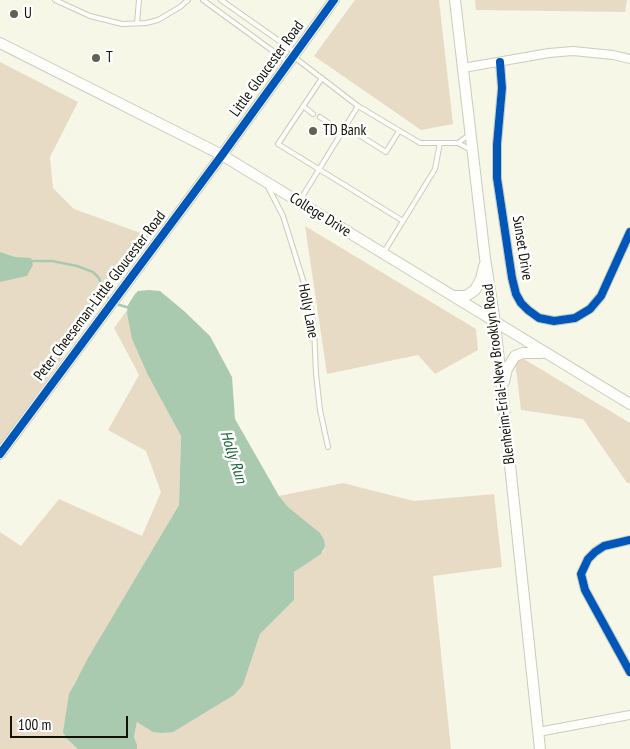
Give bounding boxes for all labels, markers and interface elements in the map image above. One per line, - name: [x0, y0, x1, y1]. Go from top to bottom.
- place label: U: [24, 5, 32, 23]
- marker: U: [8, 8, 20, 20]
- street label: Little Gloucester Road: [226, 18, 308, 120]
- place label: T: [106, 49, 113, 67]
- marker: T: [90, 52, 102, 64]
- place label: TD Bank: [323, 122, 366, 140]
- marker: TD Bank: [307, 125, 319, 137]
- street label: College Drive: [286, 189, 354, 241]
- street label: Peter Cheeseman-Little Gloucester Road: [30, 208, 170, 384]
- street label: Sunset Drive: [508, 214, 536, 282]
- street label: Holly Lane: [294, 282, 322, 340]
- street label: Blenheim-Erial-New Brooklyn Road: [479, 283, 519, 465]
- water label: Holly Run: [216, 428, 250, 486]
- scale bar: [12, 706, 130, 738]
- text: 100 m: [18, 715, 51, 734]

